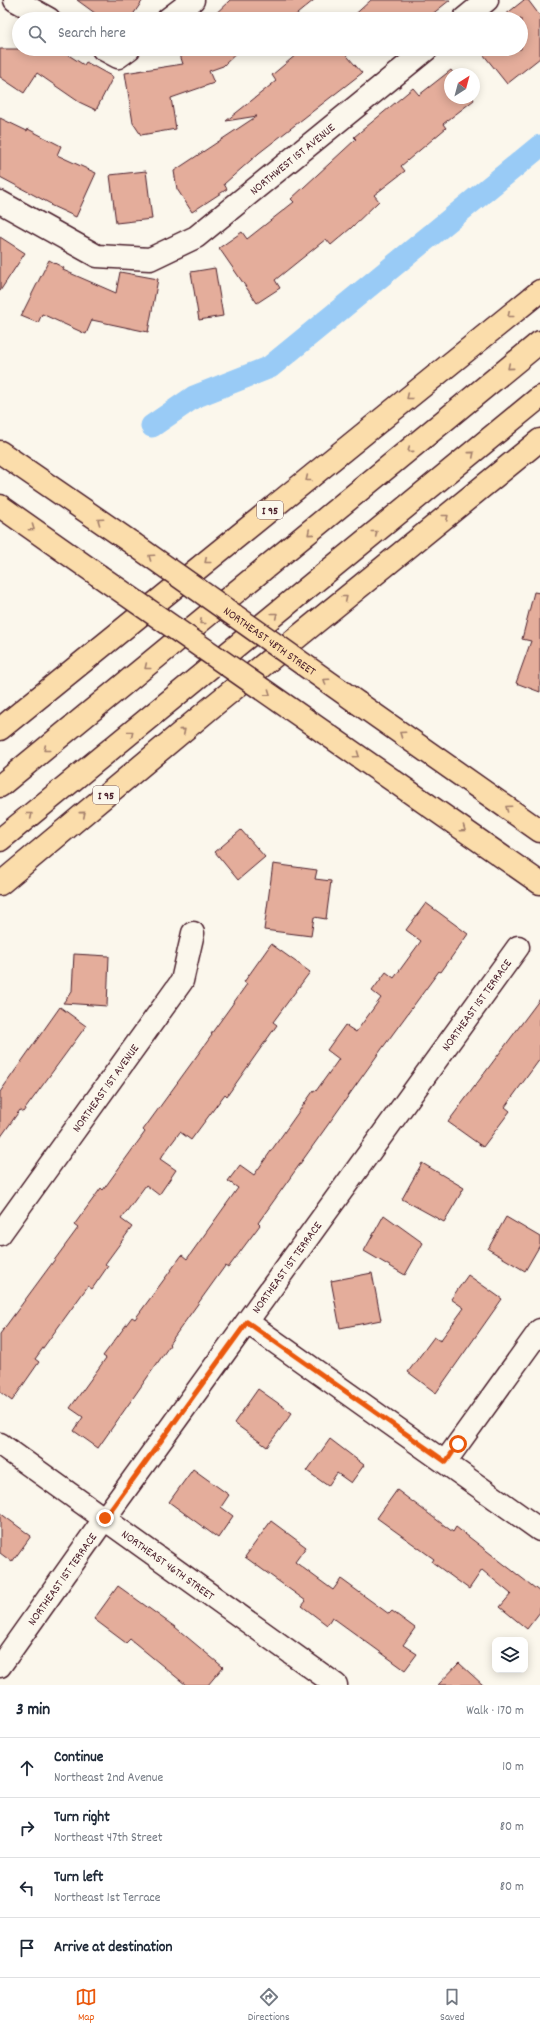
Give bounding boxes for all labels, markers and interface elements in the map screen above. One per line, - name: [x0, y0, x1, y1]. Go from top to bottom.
- search box: [12, 12, 528, 56]
- icon: search: [26, 23, 48, 45]
- text: Search here: [58, 23, 126, 45]
- north arrow: [444, 68, 480, 104]
- street label: NORTHWEST 1ST AVENUE: [247, 120, 340, 200]
- one-way arrow: [507, 311, 514, 318]
- one-way arrow: [507, 363, 515, 370]
- one-way arrow: [406, 393, 413, 400]
- one-way arrow: [407, 446, 414, 453]
- one-way arrow: [467, 452, 474, 459]
- one-way arrow: [305, 475, 312, 482]
- road number: I 95: [257, 501, 283, 519]
- one-way arrow: [442, 514, 449, 521]
- one-way arrow: [97, 519, 104, 526]
- one-way arrow: [28, 524, 35, 531]
- one-way arrow: [307, 528, 314, 535]
- one-way arrow: [371, 531, 378, 538]
- one-way arrow: [148, 554, 155, 562]
- one-way arrow: [204, 557, 212, 564]
- one-way arrow: [341, 596, 348, 603]
- street label: NORTHEAST 48TH STREET: [219, 603, 319, 681]
- one-way arrow: [270, 613, 277, 620]
- one-way arrow: [200, 617, 207, 624]
- one-way arrow: [144, 662, 151, 669]
- one-way arrow: [323, 678, 330, 685]
- one-way arrow: [264, 688, 271, 696]
- one-way arrow: [179, 729, 186, 736]
- one-way arrow: [126, 731, 133, 738]
- one-way arrow: [399, 732, 406, 739]
- one-way arrow: [43, 744, 50, 751]
- one-way arrow: [352, 750, 359, 757]
- road number: I 95: [93, 786, 119, 804]
- one-way arrow: [505, 805, 512, 813]
- one-way arrow: [79, 812, 86, 819]
- one-way arrow: [26, 813, 33, 820]
- one-way arrow: [459, 824, 466, 831]
- street label: NORTHEAST 1ST TERRACE: [438, 956, 517, 1055]
- street label: NORTHEAST 1ST AVENUE: [69, 1041, 144, 1136]
- street label: NORTHEAST 1ST TERRACE: [249, 1218, 327, 1318]
- route start: [449, 1435, 467, 1453]
- route end: [96, 1509, 114, 1527]
- street label: NORTHEAST 46TH STREET: [117, 1527, 217, 1605]
- street label: NORTHEAST 1ST TERRACE: [24, 1529, 102, 1629]
- map controls: [492, 1637, 528, 1673]
- button: layers: [492, 1637, 528, 1673]
- text: 3 min: [16, 1699, 50, 1723]
- text: Walk · 170 m: [466, 1702, 524, 1721]
- text: Continue: [54, 1747, 103, 1769]
- icon: ahead: [16, 1757, 38, 1779]
- text: 10 m: [502, 1758, 524, 1777]
- text: Northeast 2nd Avenue: [54, 1769, 163, 1788]
- text: Turn right: [54, 1807, 110, 1829]
- icon: right: [16, 1817, 38, 1839]
- text: 80 m: [500, 1818, 524, 1837]
- text: Northeast 47th Street: [54, 1829, 163, 1848]
- text: Turn left: [54, 1867, 103, 1889]
- icon: left: [16, 1877, 38, 1899]
- text: 80 m: [500, 1878, 524, 1897]
- text: Northeast 1st Terrace: [54, 1889, 161, 1908]
- icon: arrive: [16, 1937, 38, 1959]
- text: Arrive at destination: [54, 1937, 172, 1959]
- tab: Map: [75, 1986, 97, 2026]
- tab: Directions: [248, 1986, 290, 2026]
- tab: Saved: [440, 1986, 465, 2026]

